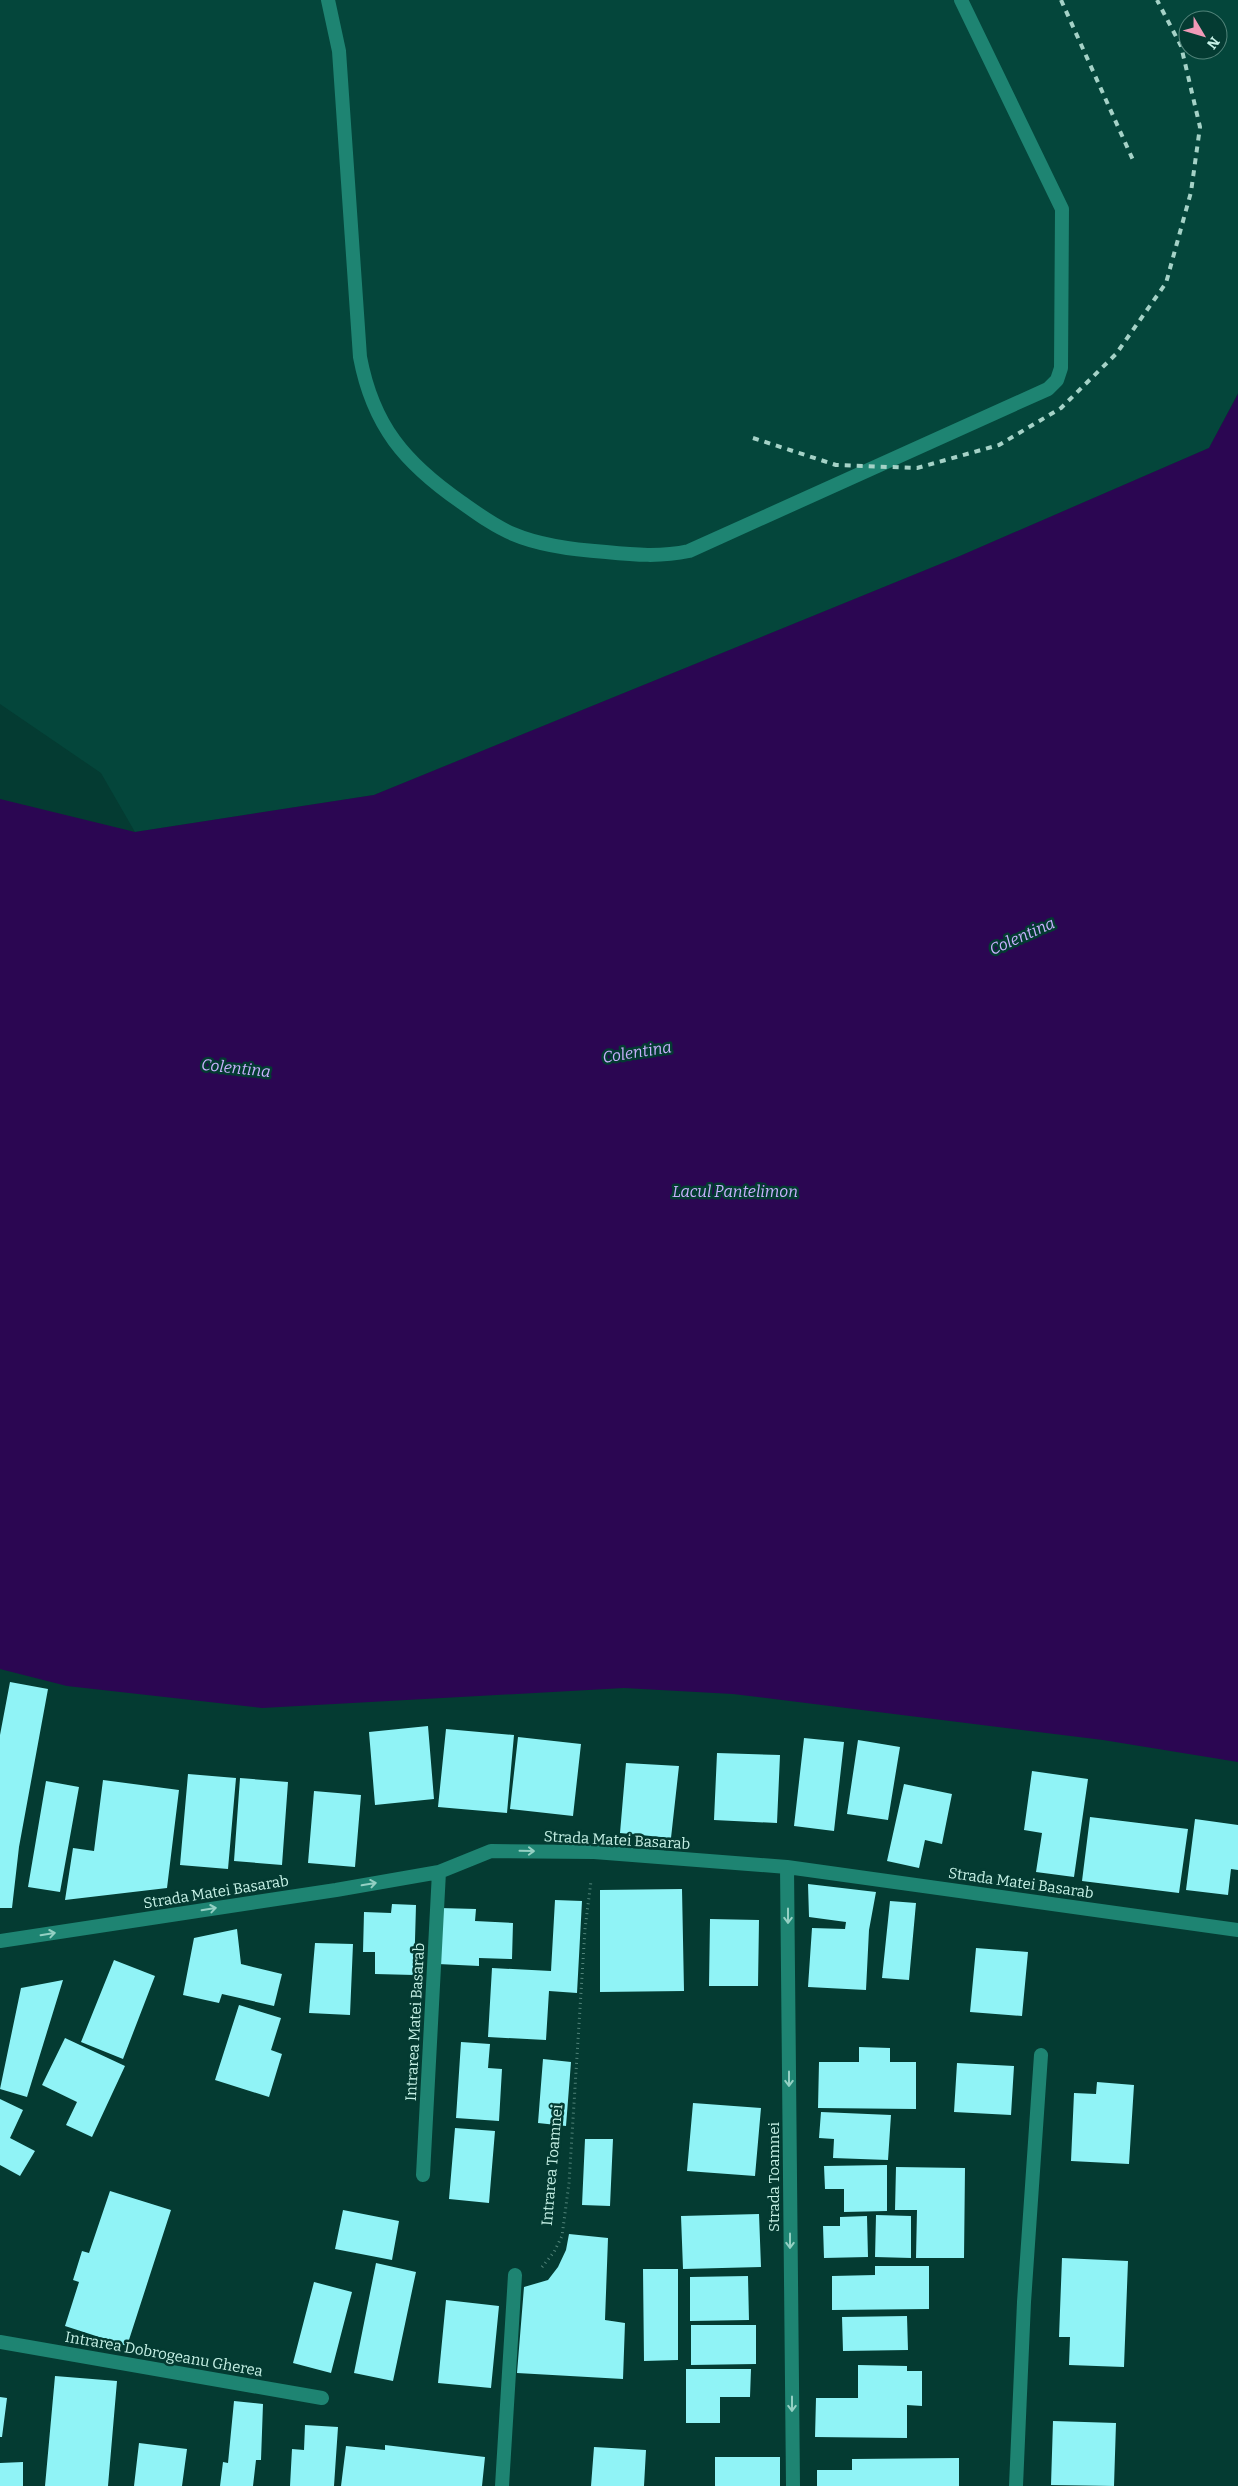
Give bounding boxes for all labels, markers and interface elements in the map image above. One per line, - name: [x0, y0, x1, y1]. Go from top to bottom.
- north arrow: [1178, 10, 1228, 60]
- text: N: [1203, 33, 1223, 52]
- water label: Colentina: [986, 913, 1058, 959]
- water label: Colentina: [601, 1037, 673, 1067]
- water label: Colentina: [200, 1055, 272, 1081]
- water label: Lacul Pantelimon: [672, 1182, 798, 1201]
- street label: Strada Matei Basarab: [543, 1827, 691, 1853]
- one-way arrow: [518, 1846, 535, 1856]
- street label: Strada Matei Basarab: [947, 1864, 1095, 1902]
- street label: Strada Matei Basarab: [142, 1872, 290, 1912]
- one-way arrow: [361, 1879, 377, 1889]
- one-way arrow: [201, 1904, 217, 1914]
- one-way arrow: [783, 1908, 793, 1924]
- one-way arrow: [40, 1928, 56, 1938]
- street label: Intrarea Matei Basarab: [402, 1942, 428, 2102]
- one-way arrow: [784, 2070, 794, 2086]
- street label: Intrarea Toamnei: [538, 2103, 566, 2226]
- street label: Strada Toamnei: [765, 2122, 783, 2232]
- one-way arrow: [786, 2233, 795, 2249]
- street label: Intrarea Dobrogeanu Gherea: [64, 2328, 264, 2380]
- one-way arrow: [787, 2395, 797, 2411]

